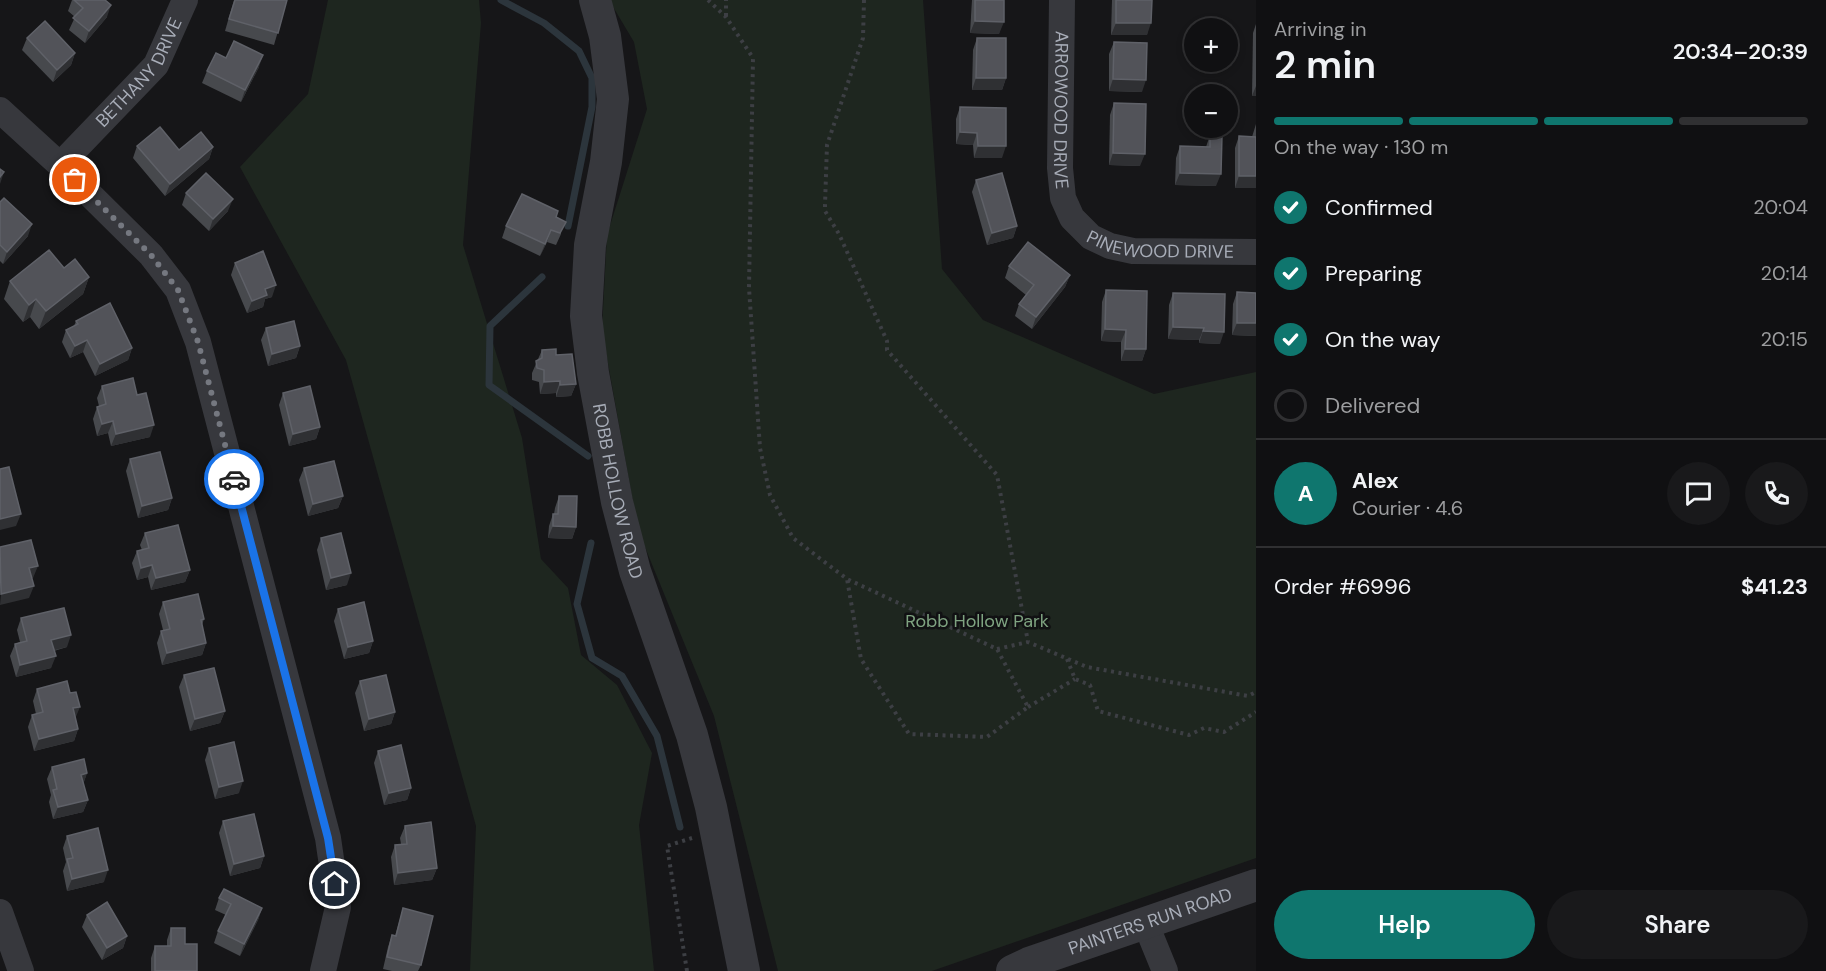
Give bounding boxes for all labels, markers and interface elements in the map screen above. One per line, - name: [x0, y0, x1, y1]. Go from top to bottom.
- street label: BETHANY DRIVE: [91, 14, 188, 132]
- text: Arriving in: [1274, 16, 1366, 42]
- map controls: [1184, 18, 1238, 138]
- button: +: [1184, 18, 1238, 72]
- street label: ARROWOOD DRIVE: [1048, 31, 1074, 190]
- text: 20:34–20:39: [1673, 37, 1808, 66]
- text: 2 min: [1274, 39, 1376, 90]
- button: −: [1184, 84, 1238, 138]
- text: On the way · 130 m: [1274, 134, 1448, 160]
- pin: [49, 154, 100, 205]
- icon: bag: [58, 163, 91, 196]
- icon: check: [1274, 191, 1307, 224]
- text: Confirmed: [1325, 193, 1433, 222]
- text: 20:04: [1753, 194, 1808, 220]
- street label: PINEWOOD DRIVE: [1083, 225, 1234, 264]
- icon: check: [1274, 257, 1307, 290]
- text: Preparing: [1325, 259, 1422, 288]
- text: 20:14: [1761, 260, 1808, 286]
- icon: check: [1274, 323, 1307, 356]
- text: On the way: [1325, 325, 1440, 354]
- text: 20:15: [1761, 326, 1808, 352]
- text: Delivered: [1325, 391, 1420, 420]
- street label: ROBB HOLLOW ROAD: [587, 401, 649, 582]
- courier: [204, 449, 264, 509]
- button: chat: [1667, 462, 1730, 525]
- button: phone: [1745, 462, 1808, 525]
- icon: car: [218, 463, 251, 496]
- text: Alex: [1352, 466, 1399, 495]
- text: A: [1298, 479, 1313, 508]
- text: Courier · 4.6: [1352, 495, 1463, 521]
- text: Order #6996: [1274, 572, 1412, 601]
- text: $41.23: [1741, 572, 1808, 601]
- park label: Robb Hollow Park: [905, 609, 1049, 633]
- pin: [309, 858, 360, 909]
- icon: home: [318, 867, 351, 900]
- street label: PAINTERS RUN ROAD: [1065, 882, 1235, 961]
- button: Help: [1274, 890, 1535, 959]
- button: Share: [1547, 890, 1808, 959]

